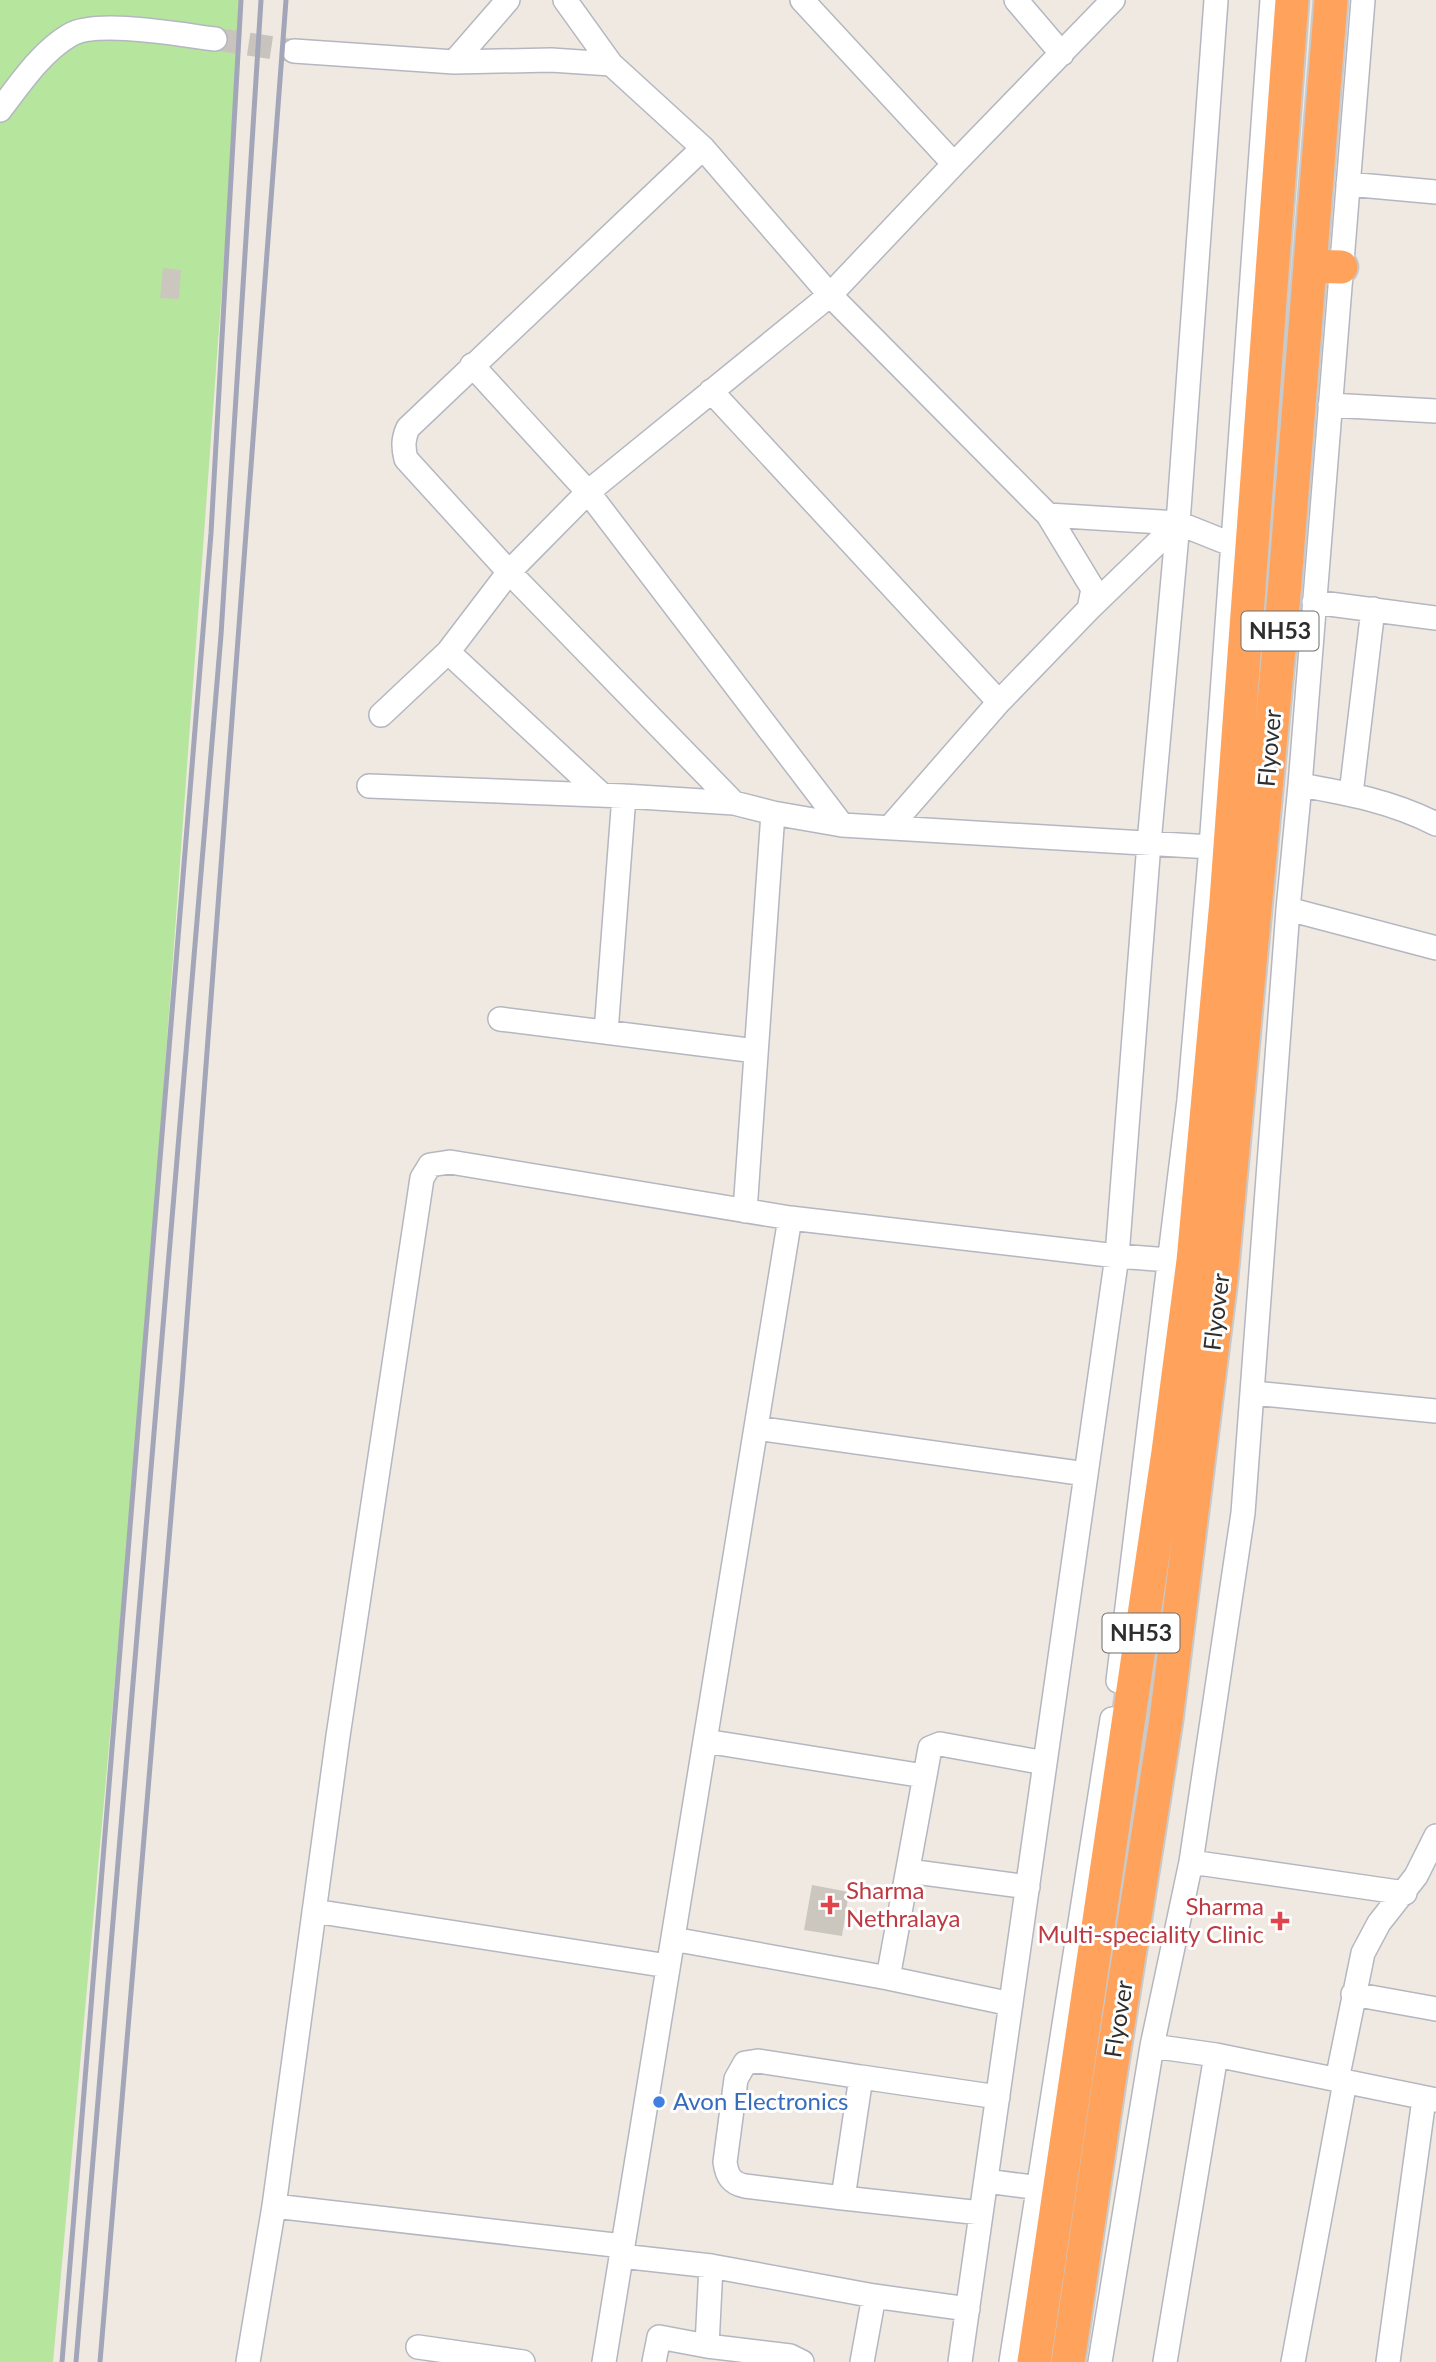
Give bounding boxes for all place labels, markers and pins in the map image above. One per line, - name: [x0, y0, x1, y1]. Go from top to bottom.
- place label: Sharma Nethralaya: [846, 1875, 960, 1932]
- place label: Sharma Multi-speciality Clinic: [1037, 1891, 1264, 1948]
- marker: Sharma Nethralaya: [820, 1895, 840, 1915]
- marker: Sharma Multi-speciality Clinic: [1270, 1911, 1290, 1931]
- place label: Avon Electronics: [673, 2086, 849, 2115]
- marker: Avon Electronics: [651, 2094, 667, 2110]

